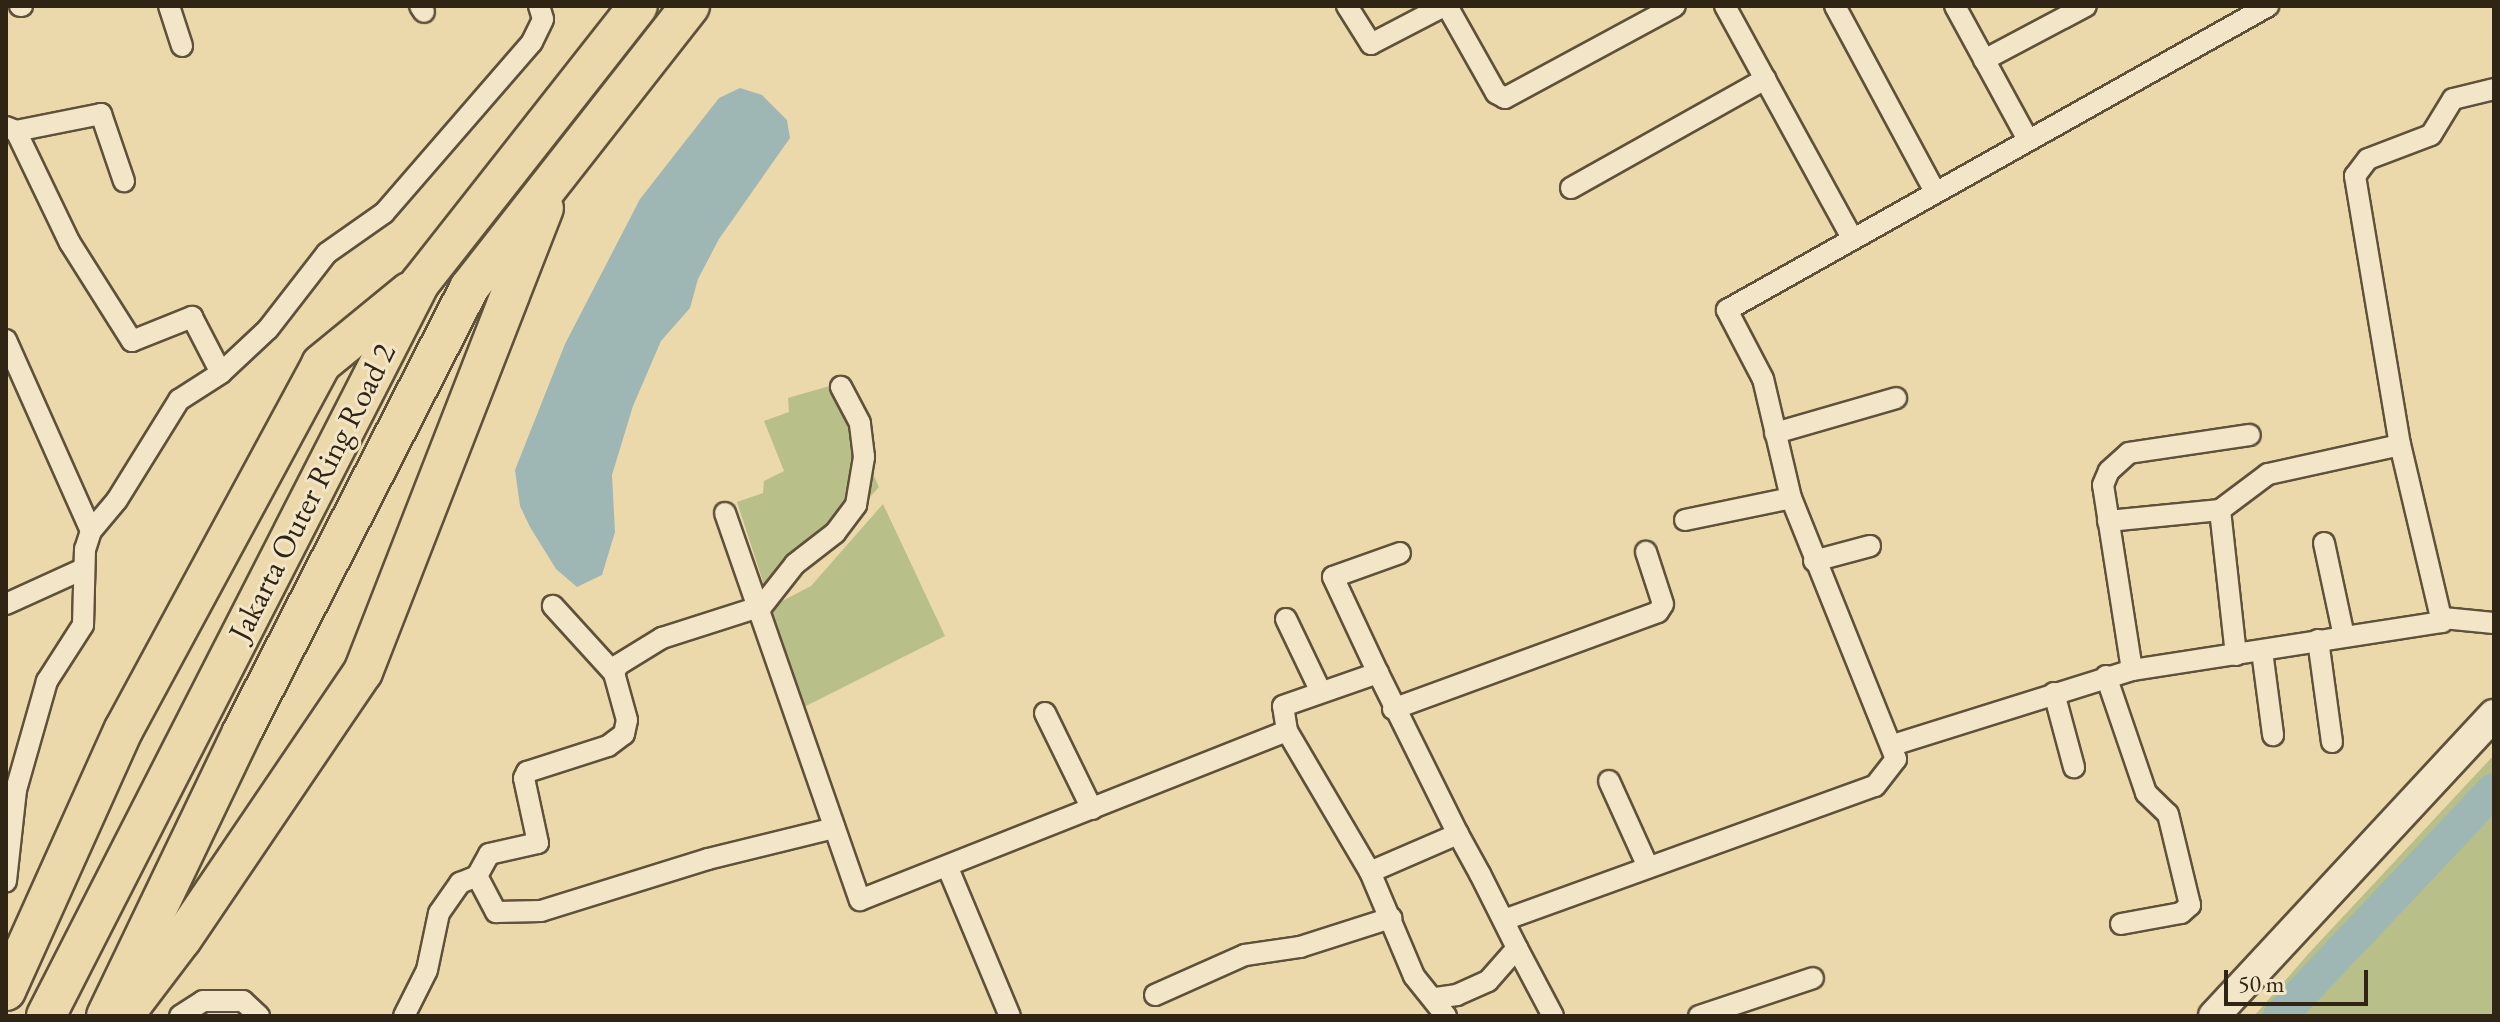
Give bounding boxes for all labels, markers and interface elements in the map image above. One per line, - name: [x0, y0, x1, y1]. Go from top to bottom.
- street label: Jakarta Outer Ring Road 2: [220, 337, 404, 647]
- scale bar: [2228, 954, 2372, 1004]
- text: 50 m: [2238, 968, 2285, 999]

